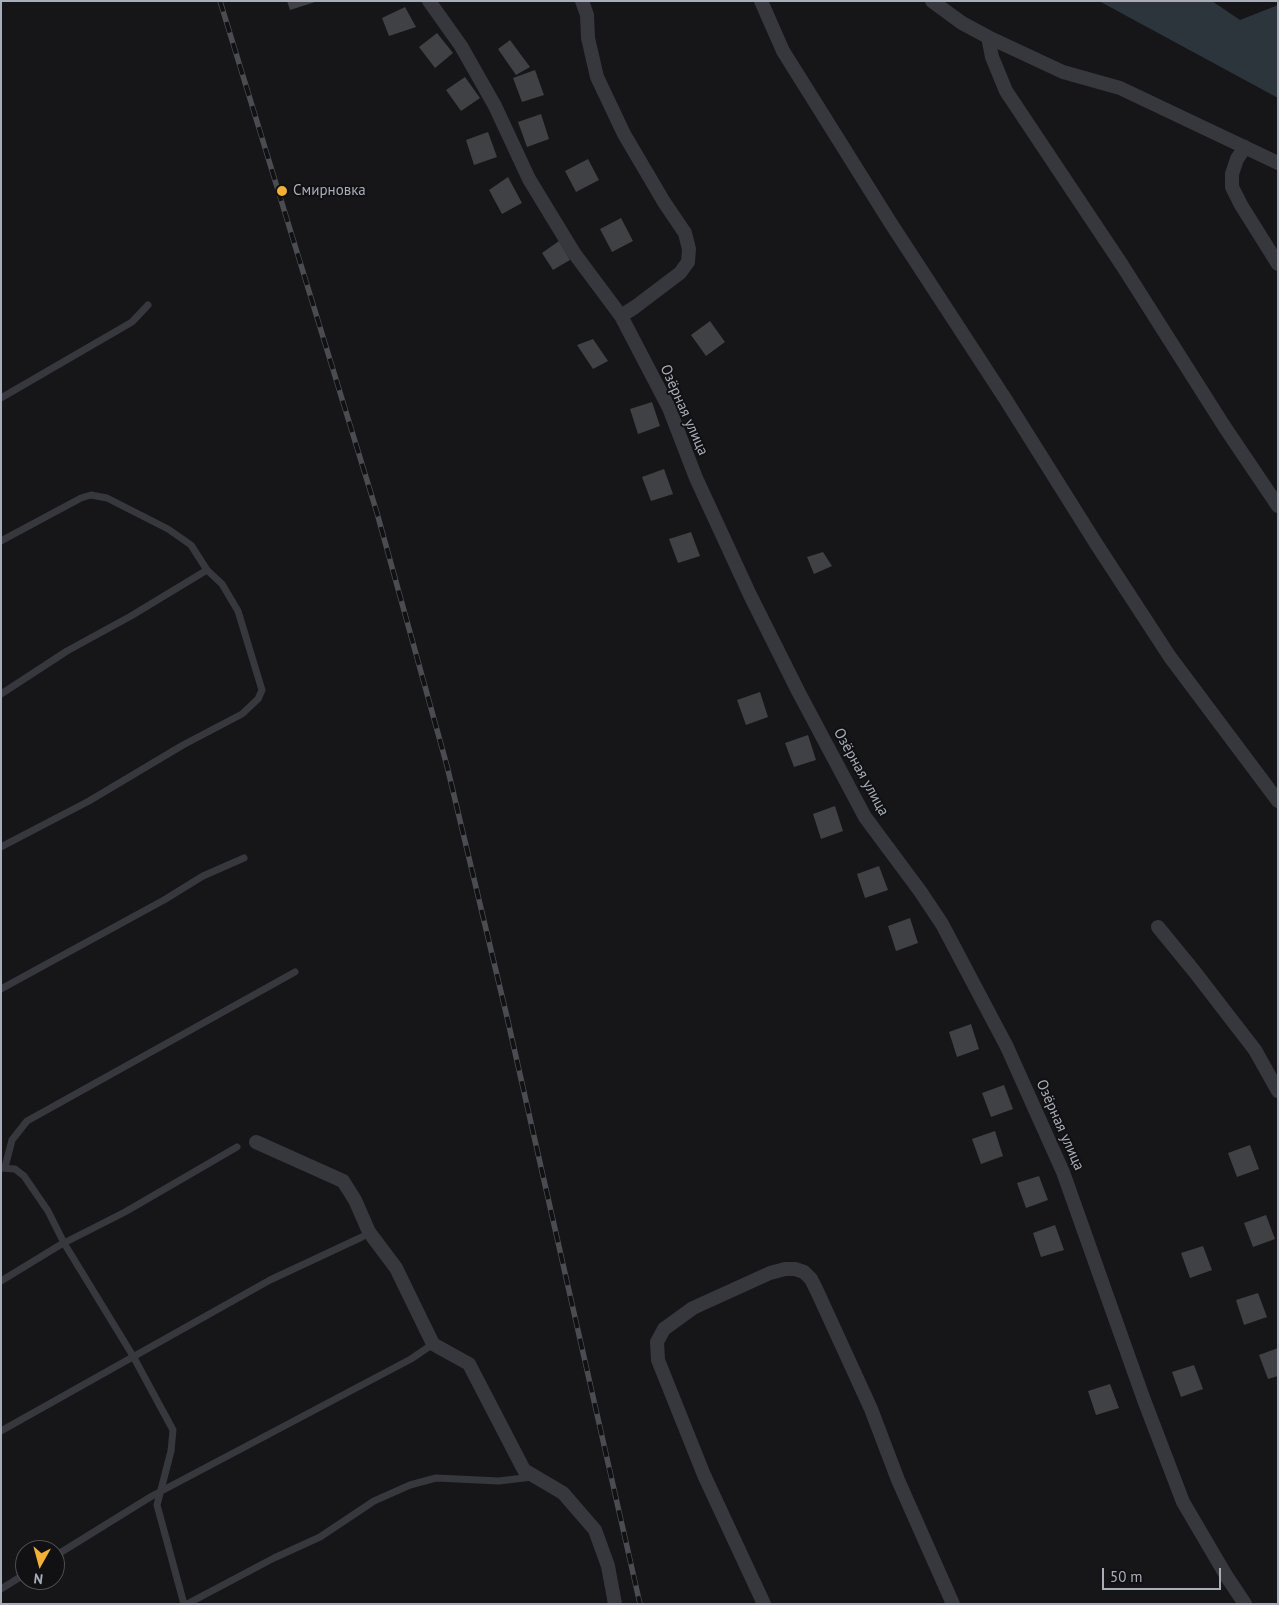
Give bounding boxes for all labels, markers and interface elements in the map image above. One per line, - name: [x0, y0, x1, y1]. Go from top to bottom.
- place label: Смирновка: [293, 182, 366, 200]
- marker: Смирновка: [275, 184, 289, 198]
- street label: Озёрная улица: [656, 362, 712, 458]
- street label: Озёрная улица: [830, 725, 892, 819]
- street label: Озёрная улица: [1032, 1077, 1088, 1173]
- north arrow: [15, 1540, 65, 1590]
- scale bar: [1104, 1558, 1223, 1590]
- text: 50 m: [1110, 1567, 1143, 1586]
- text: N: [33, 1569, 44, 1588]

